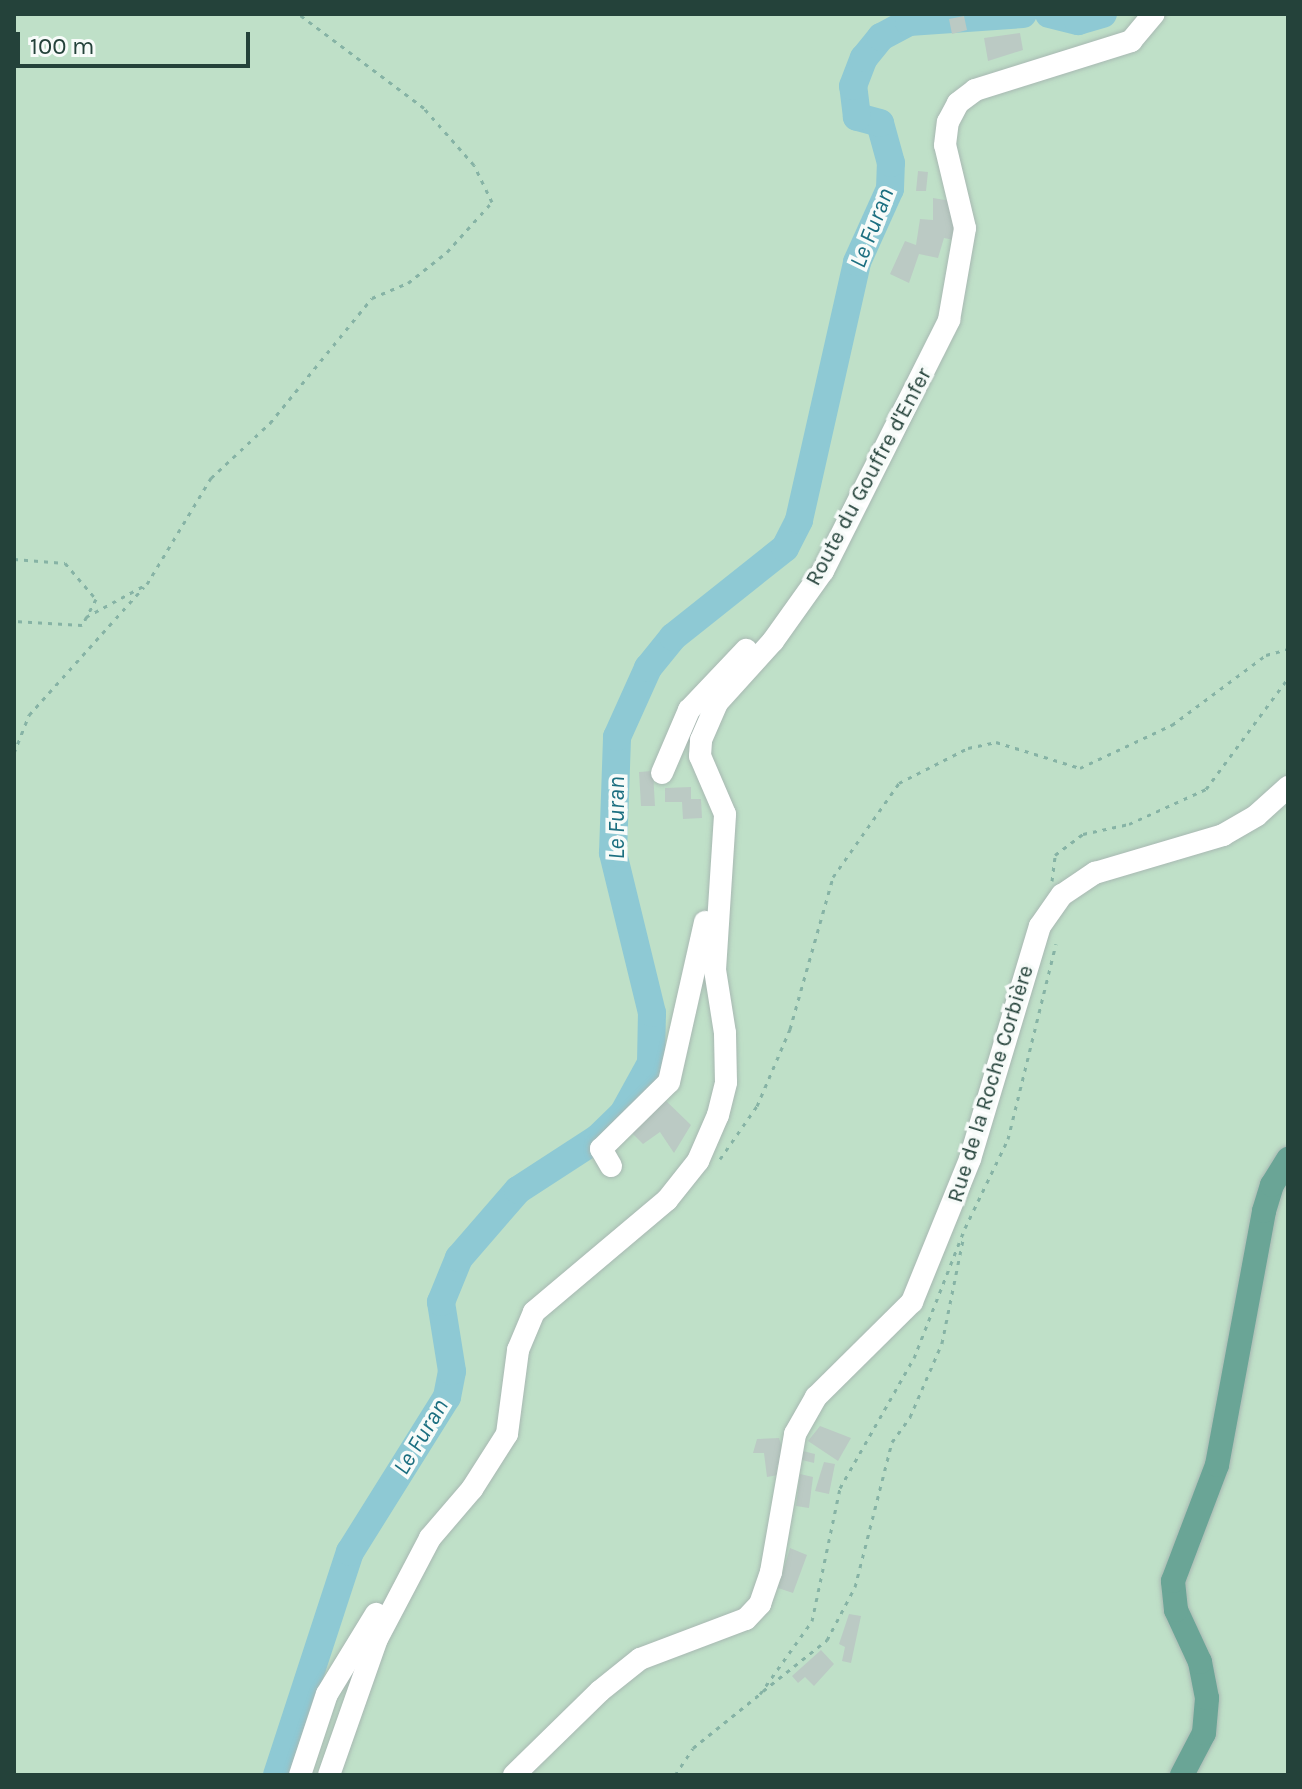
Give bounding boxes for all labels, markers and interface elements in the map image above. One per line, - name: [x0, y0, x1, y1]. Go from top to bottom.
- scale bar: [20, 16, 254, 66]
- text: 100 m: [30, 32, 95, 60]
- water label: Le Furan: [844, 184, 900, 272]
- street label: Route du Gouffre d'Enfer: [800, 364, 938, 590]
- water label: Le Furan: [603, 776, 631, 860]
- street label: Rue de la Roche Corbière: [942, 962, 1040, 1206]
- water label: Le Furan: [387, 1394, 455, 1480]

